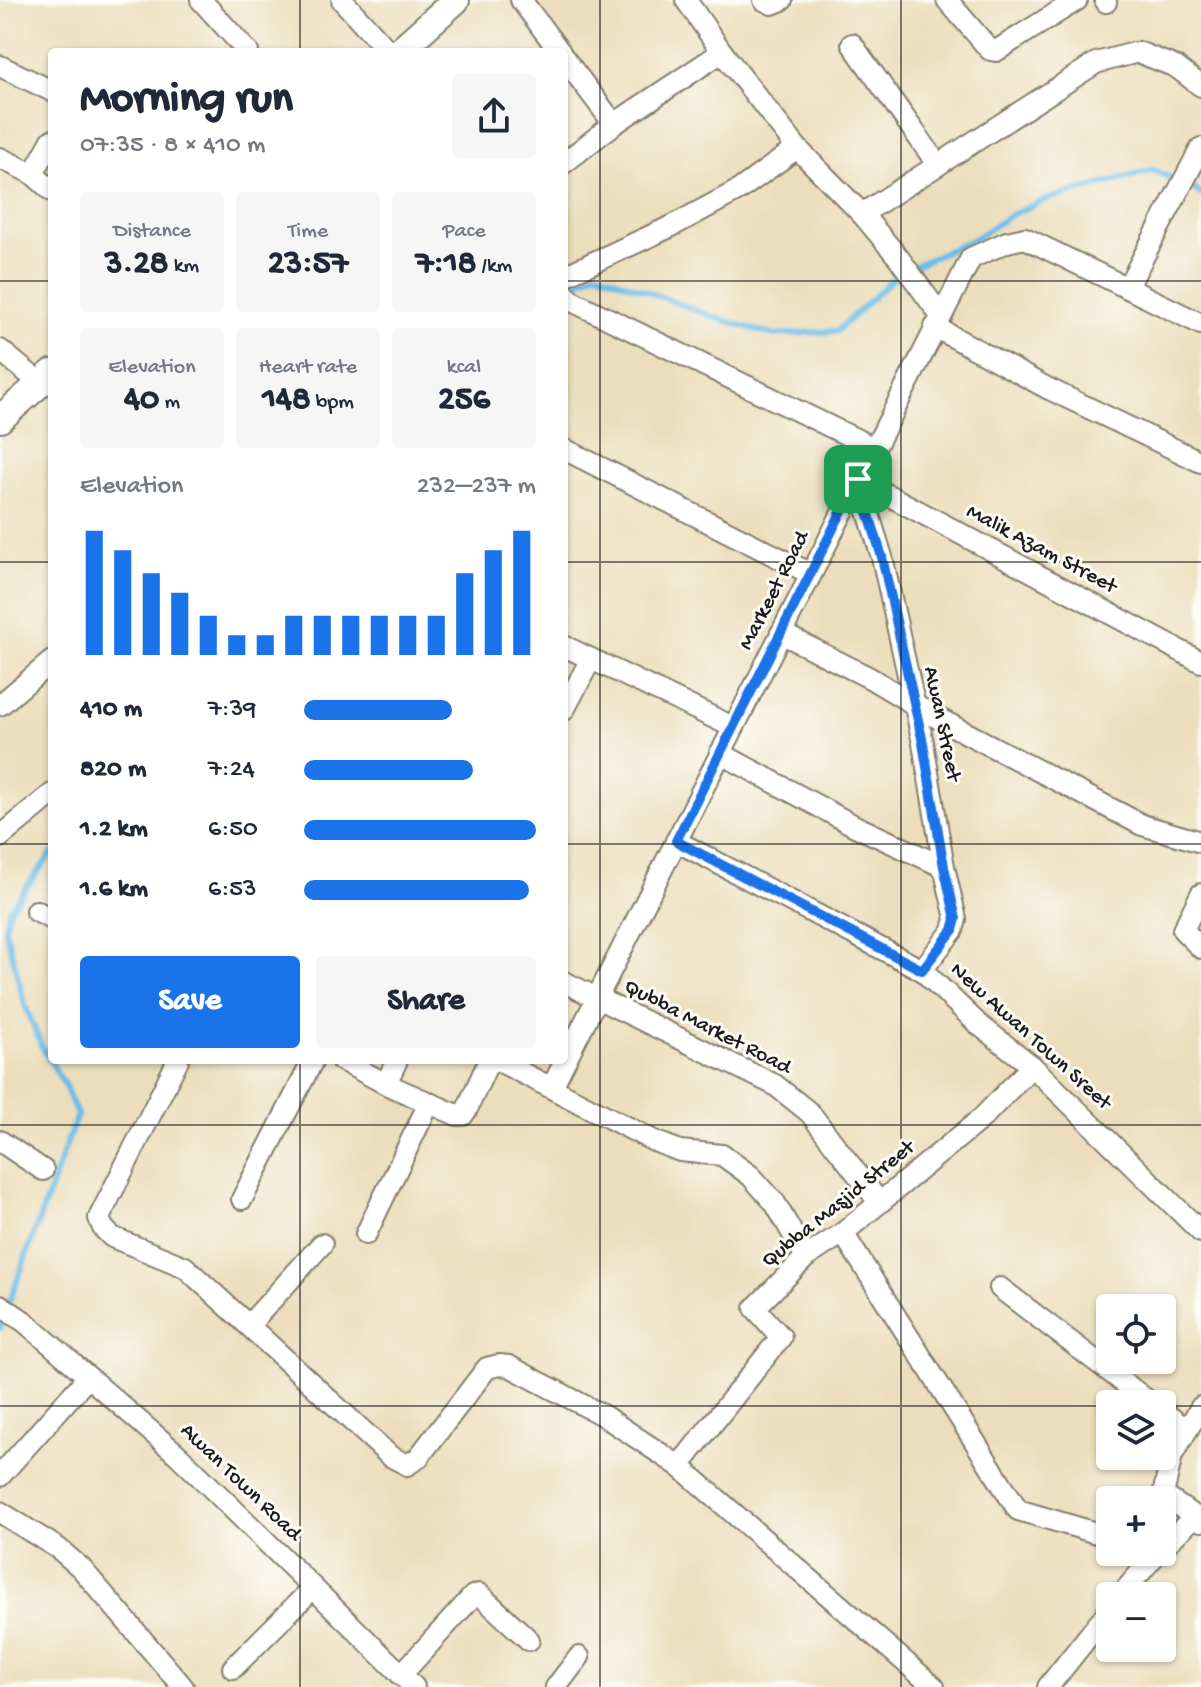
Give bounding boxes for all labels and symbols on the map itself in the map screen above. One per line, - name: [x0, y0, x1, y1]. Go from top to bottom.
- pin: [824, 445, 892, 513]
- street label: Malik Azam Street: [961, 499, 1122, 602]
- street label: Markeet Road: [734, 525, 817, 655]
- street label: Awan Street: [916, 664, 966, 786]
- street label: New Awan Town Sreet: [944, 958, 1118, 1118]
- street label: Qubba Market Road: [619, 975, 797, 1082]
- street label: Qubba Masjid Street: [757, 1134, 922, 1275]
- street label: Awan Town Road: [174, 1419, 308, 1549]

